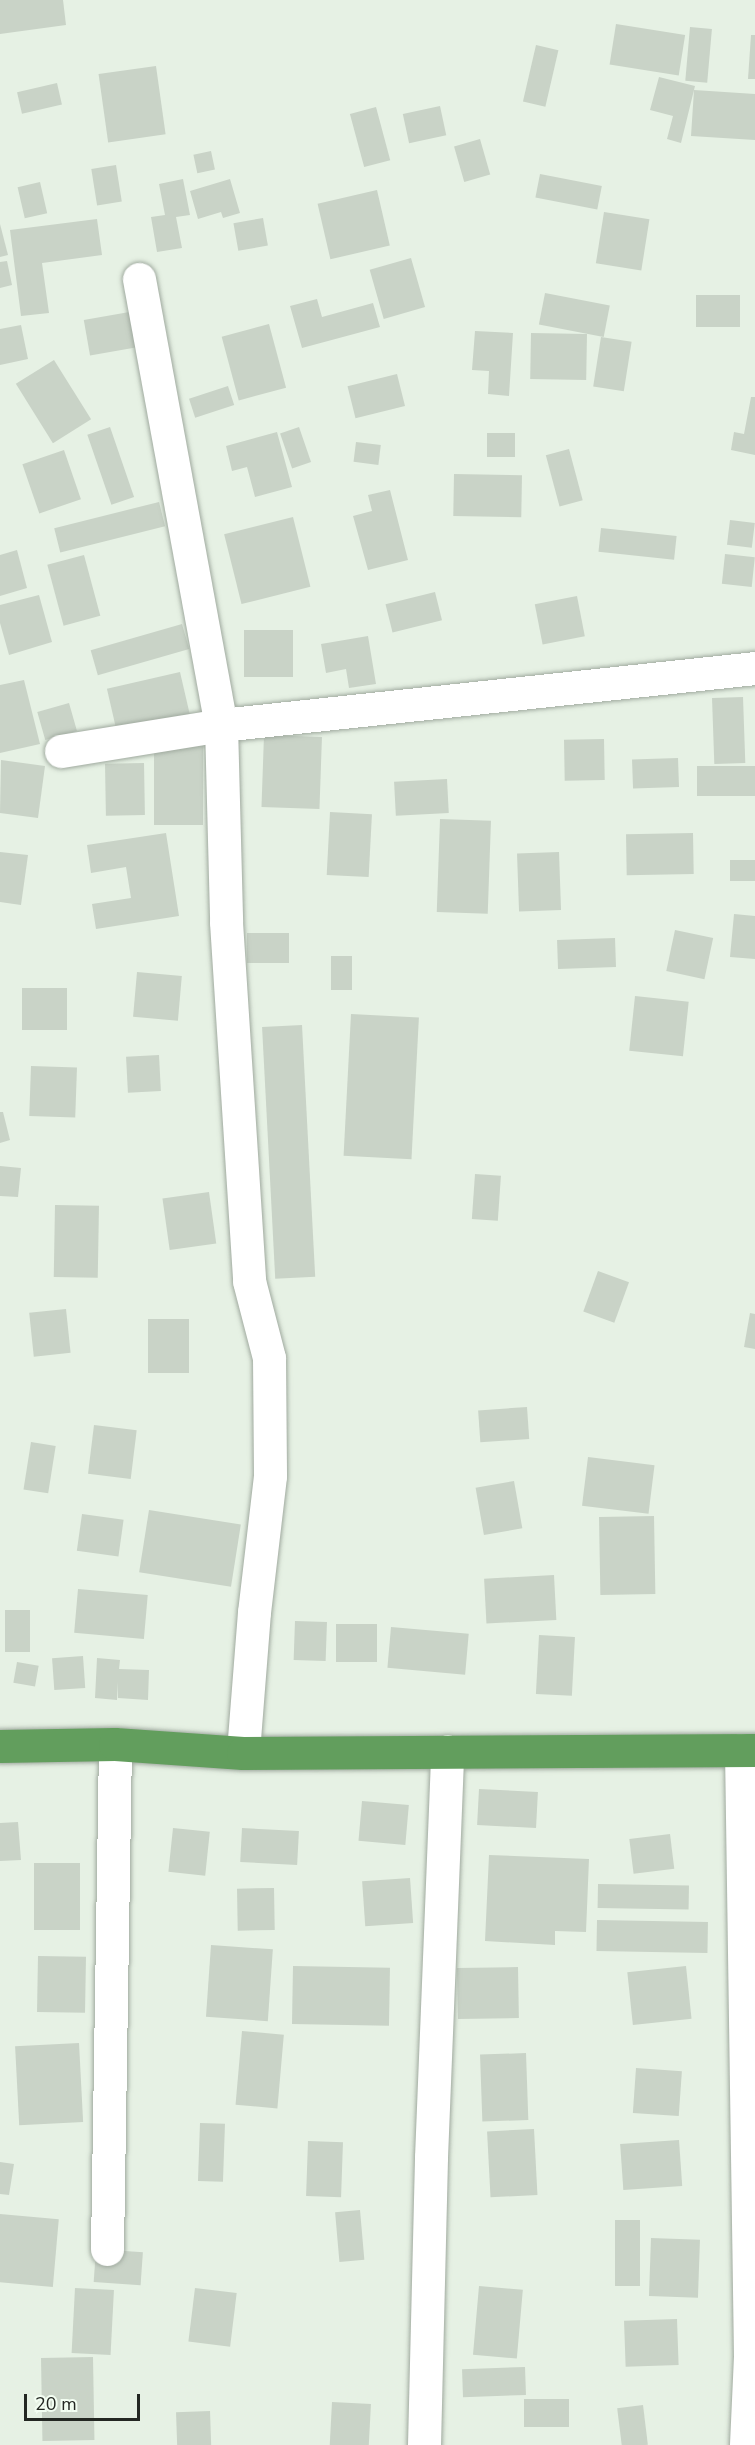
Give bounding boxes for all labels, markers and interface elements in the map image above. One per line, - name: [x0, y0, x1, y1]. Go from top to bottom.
- scale bar: [27, 2382, 142, 2420]
- text: 20 m: [35, 2392, 77, 2416]

